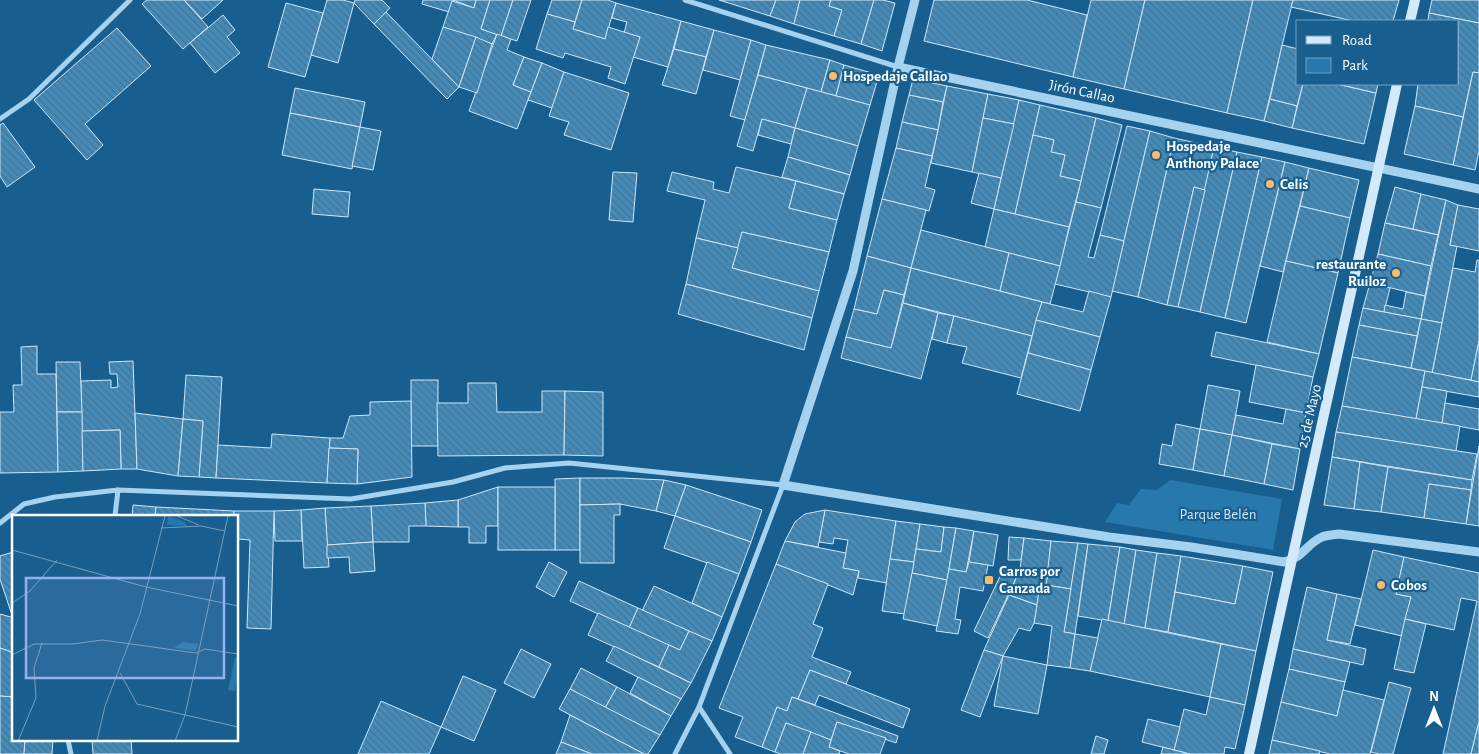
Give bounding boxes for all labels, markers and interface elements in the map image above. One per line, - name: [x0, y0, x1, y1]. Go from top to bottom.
- legend: [1296, 20, 1459, 85]
- text: Road: [1342, 33, 1372, 48]
- text: Park: [1342, 58, 1368, 73]
- place label: Hospedaje Callao: [843, 69, 947, 84]
- marker: Hospedaje Callao: [827, 70, 839, 82]
- street label: Jirón Callao: [1048, 77, 1116, 106]
- place label: Hospedaje Anthony Palace: [1166, 139, 1259, 171]
- marker: Hospedaje Anthony Palace: [1150, 149, 1162, 161]
- place label: Celis: [1280, 177, 1308, 192]
- marker: Celis: [1264, 178, 1276, 190]
- place label: restaurante Ruiloz: [1316, 257, 1386, 289]
- marker: restaurante Ruiloz: [1390, 267, 1402, 279]
- street label: 25 de Mayo: [1295, 383, 1324, 449]
- park label: Parque Belén: [1180, 507, 1256, 522]
- inset map: [12, 515, 239, 742]
- place label: Carros por Canzada: [999, 564, 1061, 596]
- marker: Carros por Canzada: [983, 574, 995, 586]
- place label: Cobos: [1391, 578, 1427, 593]
- marker: Cobos: [1375, 579, 1387, 591]
- north arrow: [1409, 684, 1459, 734]
- text: N: [1429, 690, 1439, 704]

